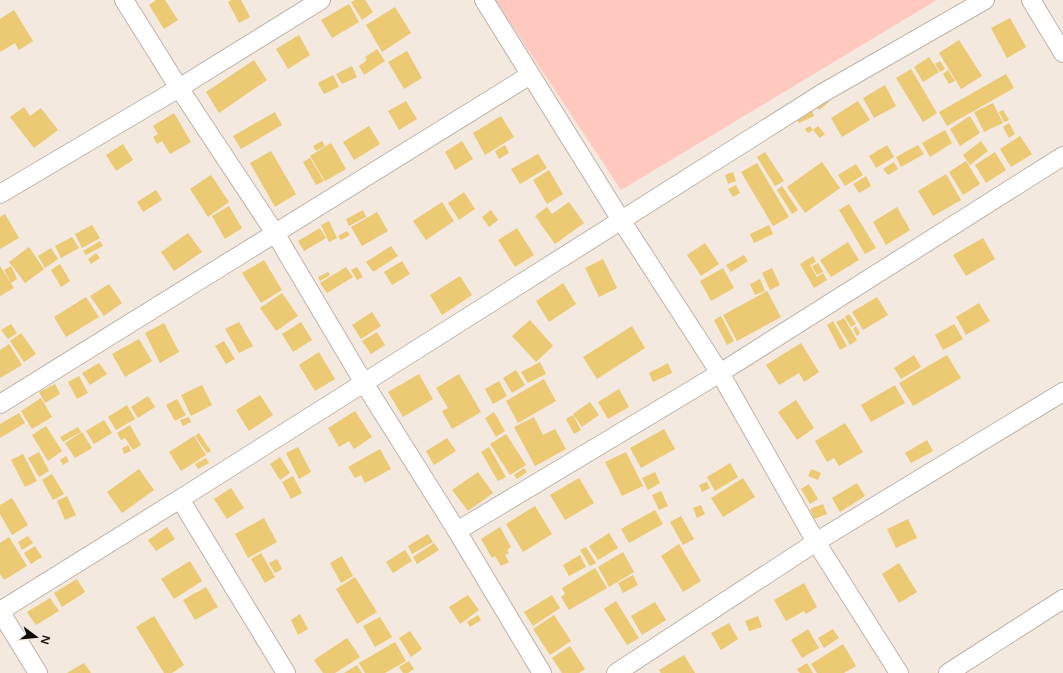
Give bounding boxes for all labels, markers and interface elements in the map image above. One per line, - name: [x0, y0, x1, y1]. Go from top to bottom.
- north arrow: [16, 617, 56, 657]
- text: N: [38, 634, 53, 646]

